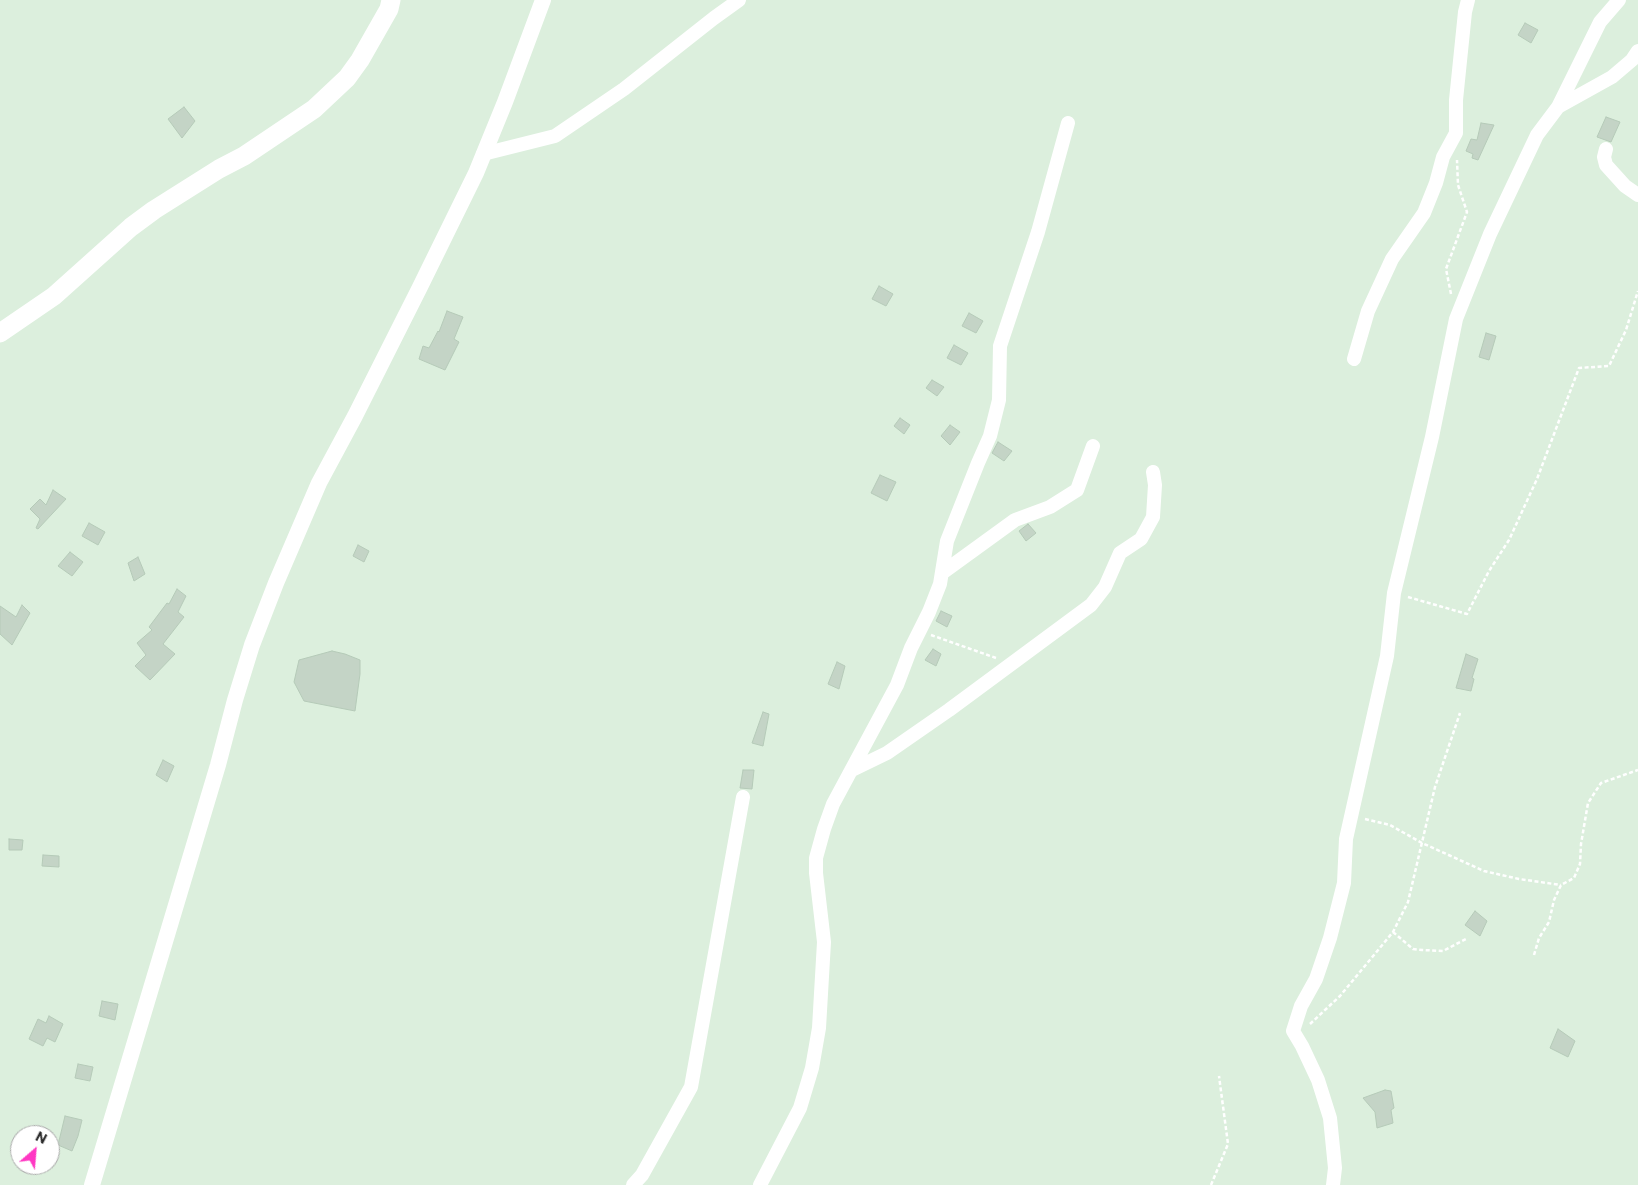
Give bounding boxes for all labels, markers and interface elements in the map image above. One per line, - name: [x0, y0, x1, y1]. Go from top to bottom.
- north arrow: [10, 1125, 60, 1175]
- text: N: [33, 1127, 50, 1147]

